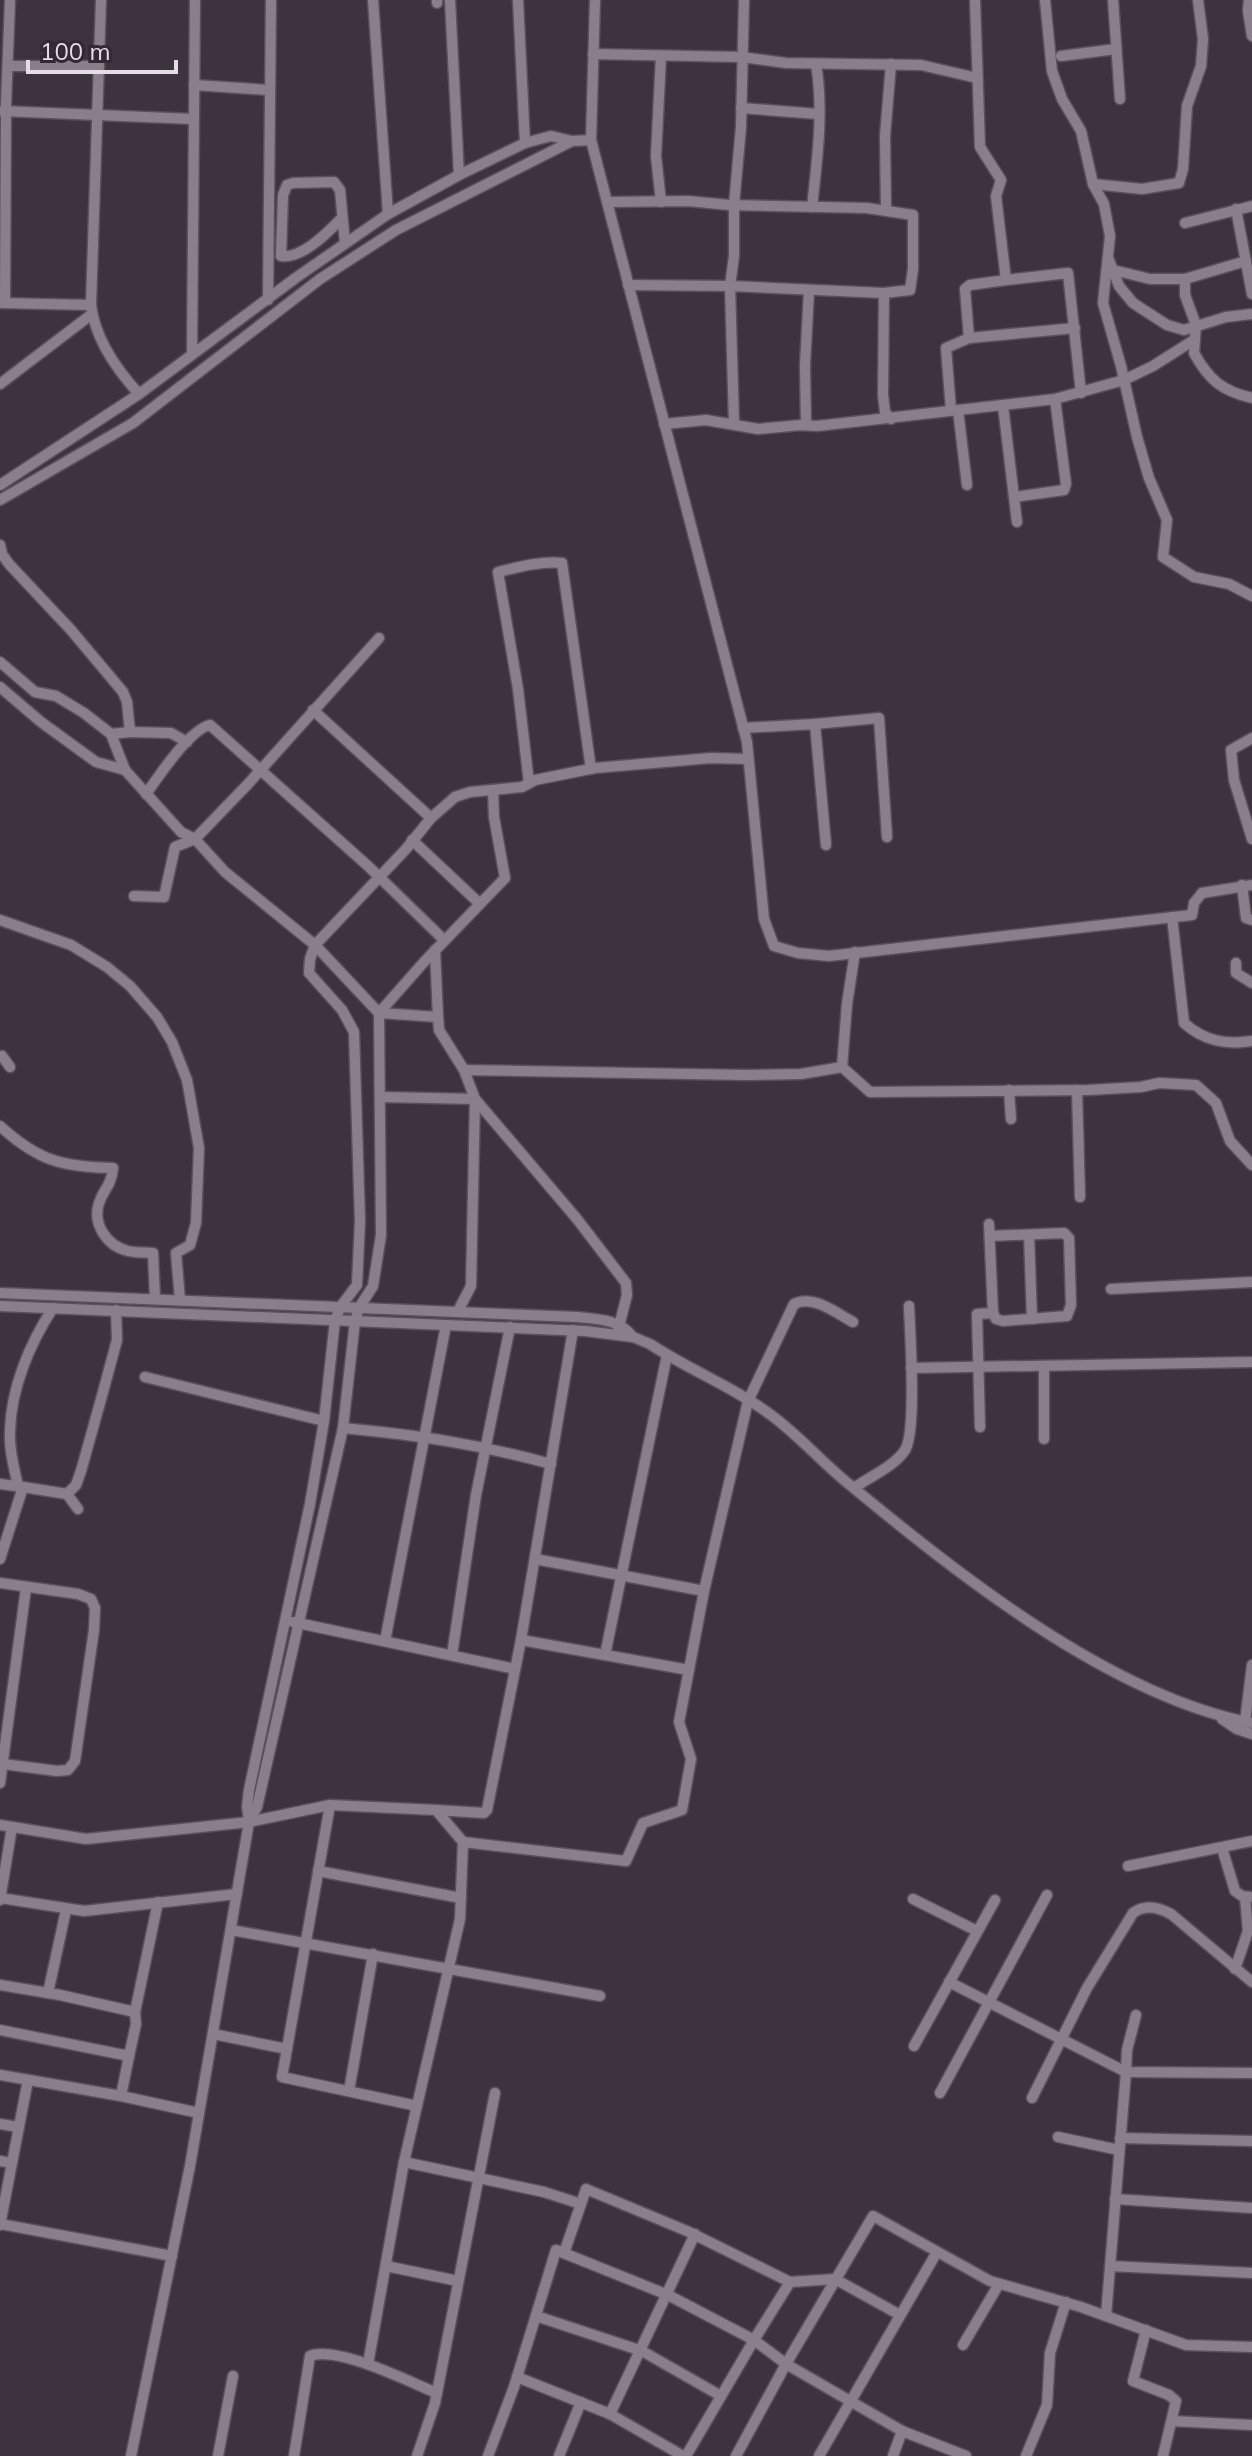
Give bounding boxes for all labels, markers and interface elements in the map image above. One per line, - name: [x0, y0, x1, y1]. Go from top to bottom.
- scale bar: [28, 24, 176, 74]
- text: 100 m: [40, 36, 111, 66]

